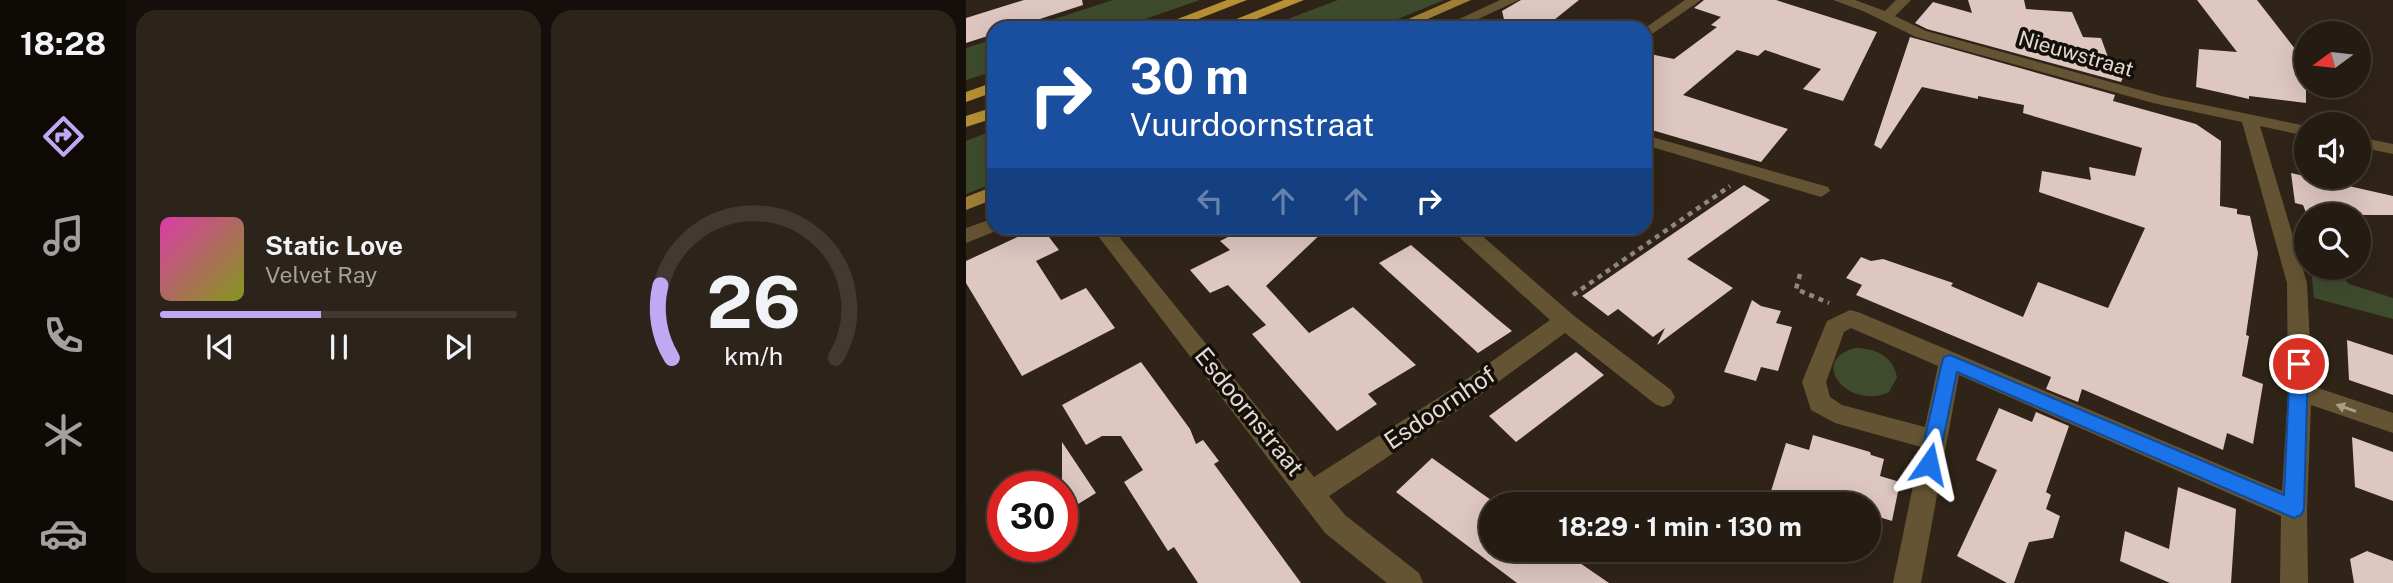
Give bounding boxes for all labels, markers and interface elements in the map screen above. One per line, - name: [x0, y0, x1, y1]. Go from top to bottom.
- north arrow: [2294, 21, 2371, 98]
- map controls: [2294, 21, 2371, 280]
- text: 18:28: [20, 25, 106, 62]
- street label: Nieuwstraat: [2016, 25, 2137, 82]
- text: 30 m: [1130, 47, 1249, 105]
- icon: right: [1015, 49, 1106, 140]
- text: Vuurdoornstraat: [1130, 106, 1375, 143]
- icon: directions: [39, 112, 88, 161]
- button: sound: [2294, 112, 2371, 189]
- icon: left: [1191, 182, 1229, 220]
- icon: ahead: [1264, 182, 1302, 220]
- icon: ahead: [1337, 182, 1375, 220]
- icon: right: [1410, 182, 1448, 220]
- button: search: [2294, 203, 2371, 280]
- icon: music: [39, 211, 88, 260]
- text: Static Love: [265, 230, 403, 261]
- text: 26: [706, 259, 801, 344]
- text: Velvet Ray: [265, 261, 377, 288]
- icon: phone: [39, 311, 88, 360]
- icon: previous: [201, 328, 239, 366]
- icon: pause: [320, 328, 358, 366]
- icon: next: [439, 328, 477, 366]
- pin: [2269, 334, 2329, 394]
- text: km/h: [724, 340, 783, 370]
- street label: Esdoornstraat: [1190, 342, 1310, 481]
- icon: arrive: [2280, 345, 2318, 383]
- street label: Esdoornhof: [1379, 360, 1500, 455]
- one-way arrow: [2336, 402, 2357, 413]
- icon: climate: [39, 410, 88, 459]
- position arrow: [1892, 427, 1966, 501]
- speed limit sign: 30: [987, 471, 1078, 562]
- icon: car: [39, 509, 88, 558]
- text: 18:29 · 1 min · 130 m: [1558, 511, 1802, 542]

